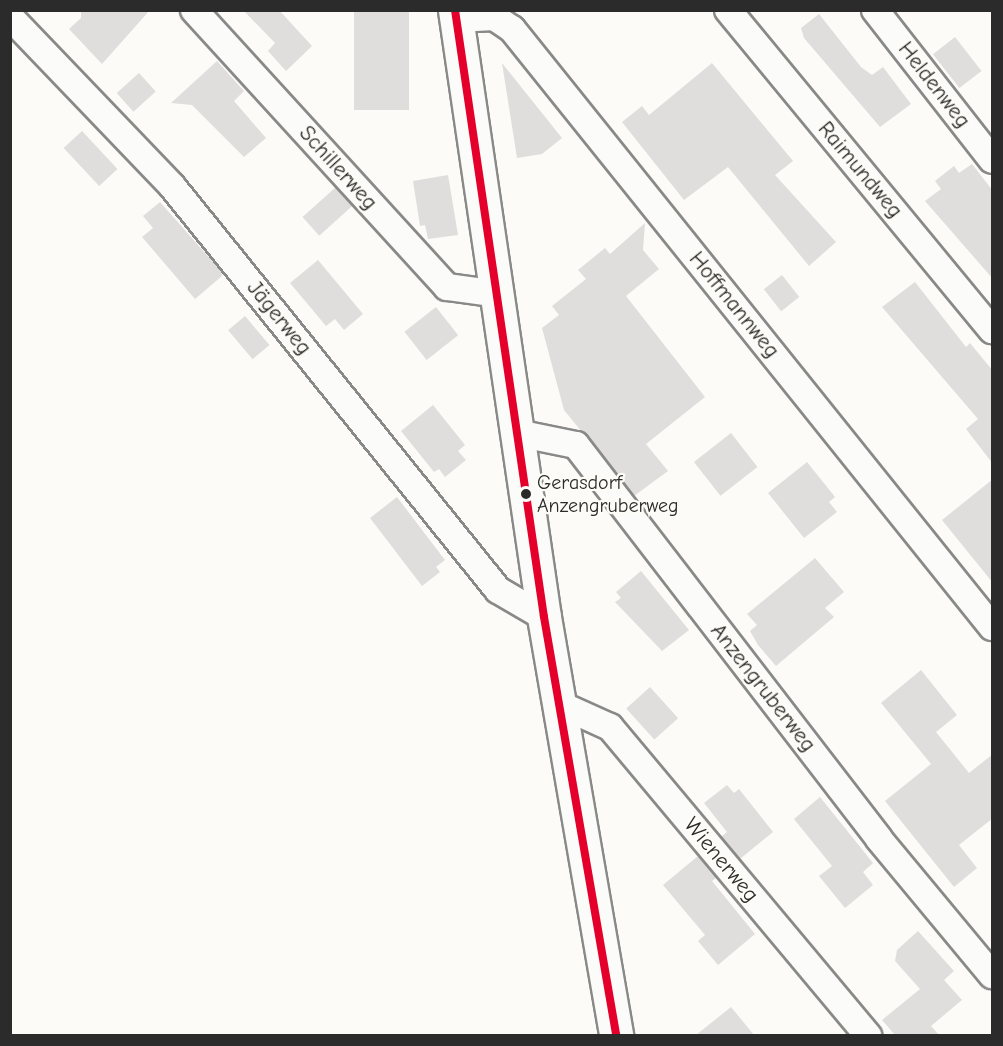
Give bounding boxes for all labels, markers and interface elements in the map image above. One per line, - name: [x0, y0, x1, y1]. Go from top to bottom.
- street label: Heldenweg: [892, 37, 976, 133]
- street label: Raimundweg: [812, 116, 908, 224]
- street label: Schillerweg: [293, 120, 383, 216]
- street label: Hoffmannweg: [683, 247, 785, 363]
- street label: Jägerweg: [241, 275, 317, 361]
- place label: Gerasdorf Anzengruberweg: [537, 470, 679, 517]
- marker: Gerasdorf Anzengruberweg: [520, 488, 532, 500]
- street label: Anzengruberweg: [705, 618, 821, 758]
- street label: Wienerweg: [678, 812, 764, 908]

